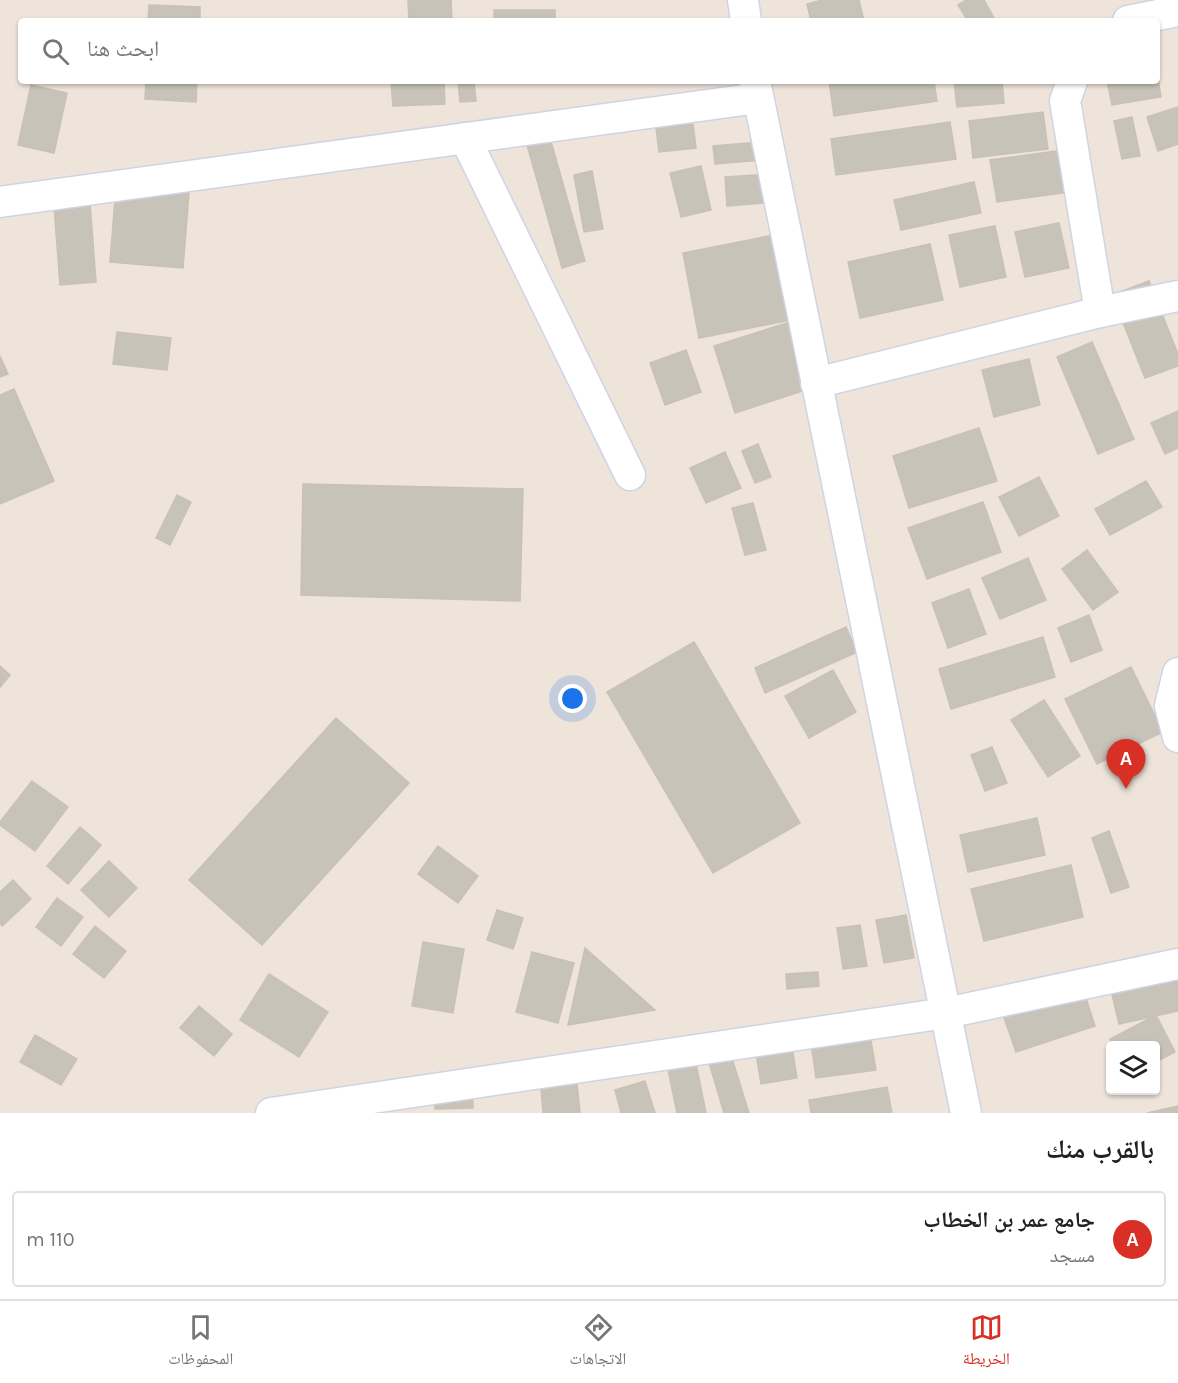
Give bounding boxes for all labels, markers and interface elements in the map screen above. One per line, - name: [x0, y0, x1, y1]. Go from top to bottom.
- search box: [18, 18, 1160, 84]
- icon: search: [39, 35, 72, 68]
- text: ابحث هنا: [87, 36, 159, 62]
- your location: [558, 684, 587, 713]
- pin: A: [1106, 740, 1146, 789]
- map controls: [1106, 1041, 1160, 1095]
- button: layers: [1106, 1041, 1160, 1095]
- text: بالقرب منك: [1046, 1134, 1154, 1165]
- text: جامع عمر بن الخطاب: [923, 1207, 1095, 1233]
- text: 110 m: [26, 1228, 75, 1251]
- text: A: [1126, 1228, 1139, 1251]
- text: مسجد: [1050, 1244, 1095, 1267]
- tab: المحفوظات: [168, 1311, 233, 1374]
- tab: الاتجاهات: [570, 1311, 626, 1374]
- tab: الخريطة: [963, 1311, 1010, 1374]

